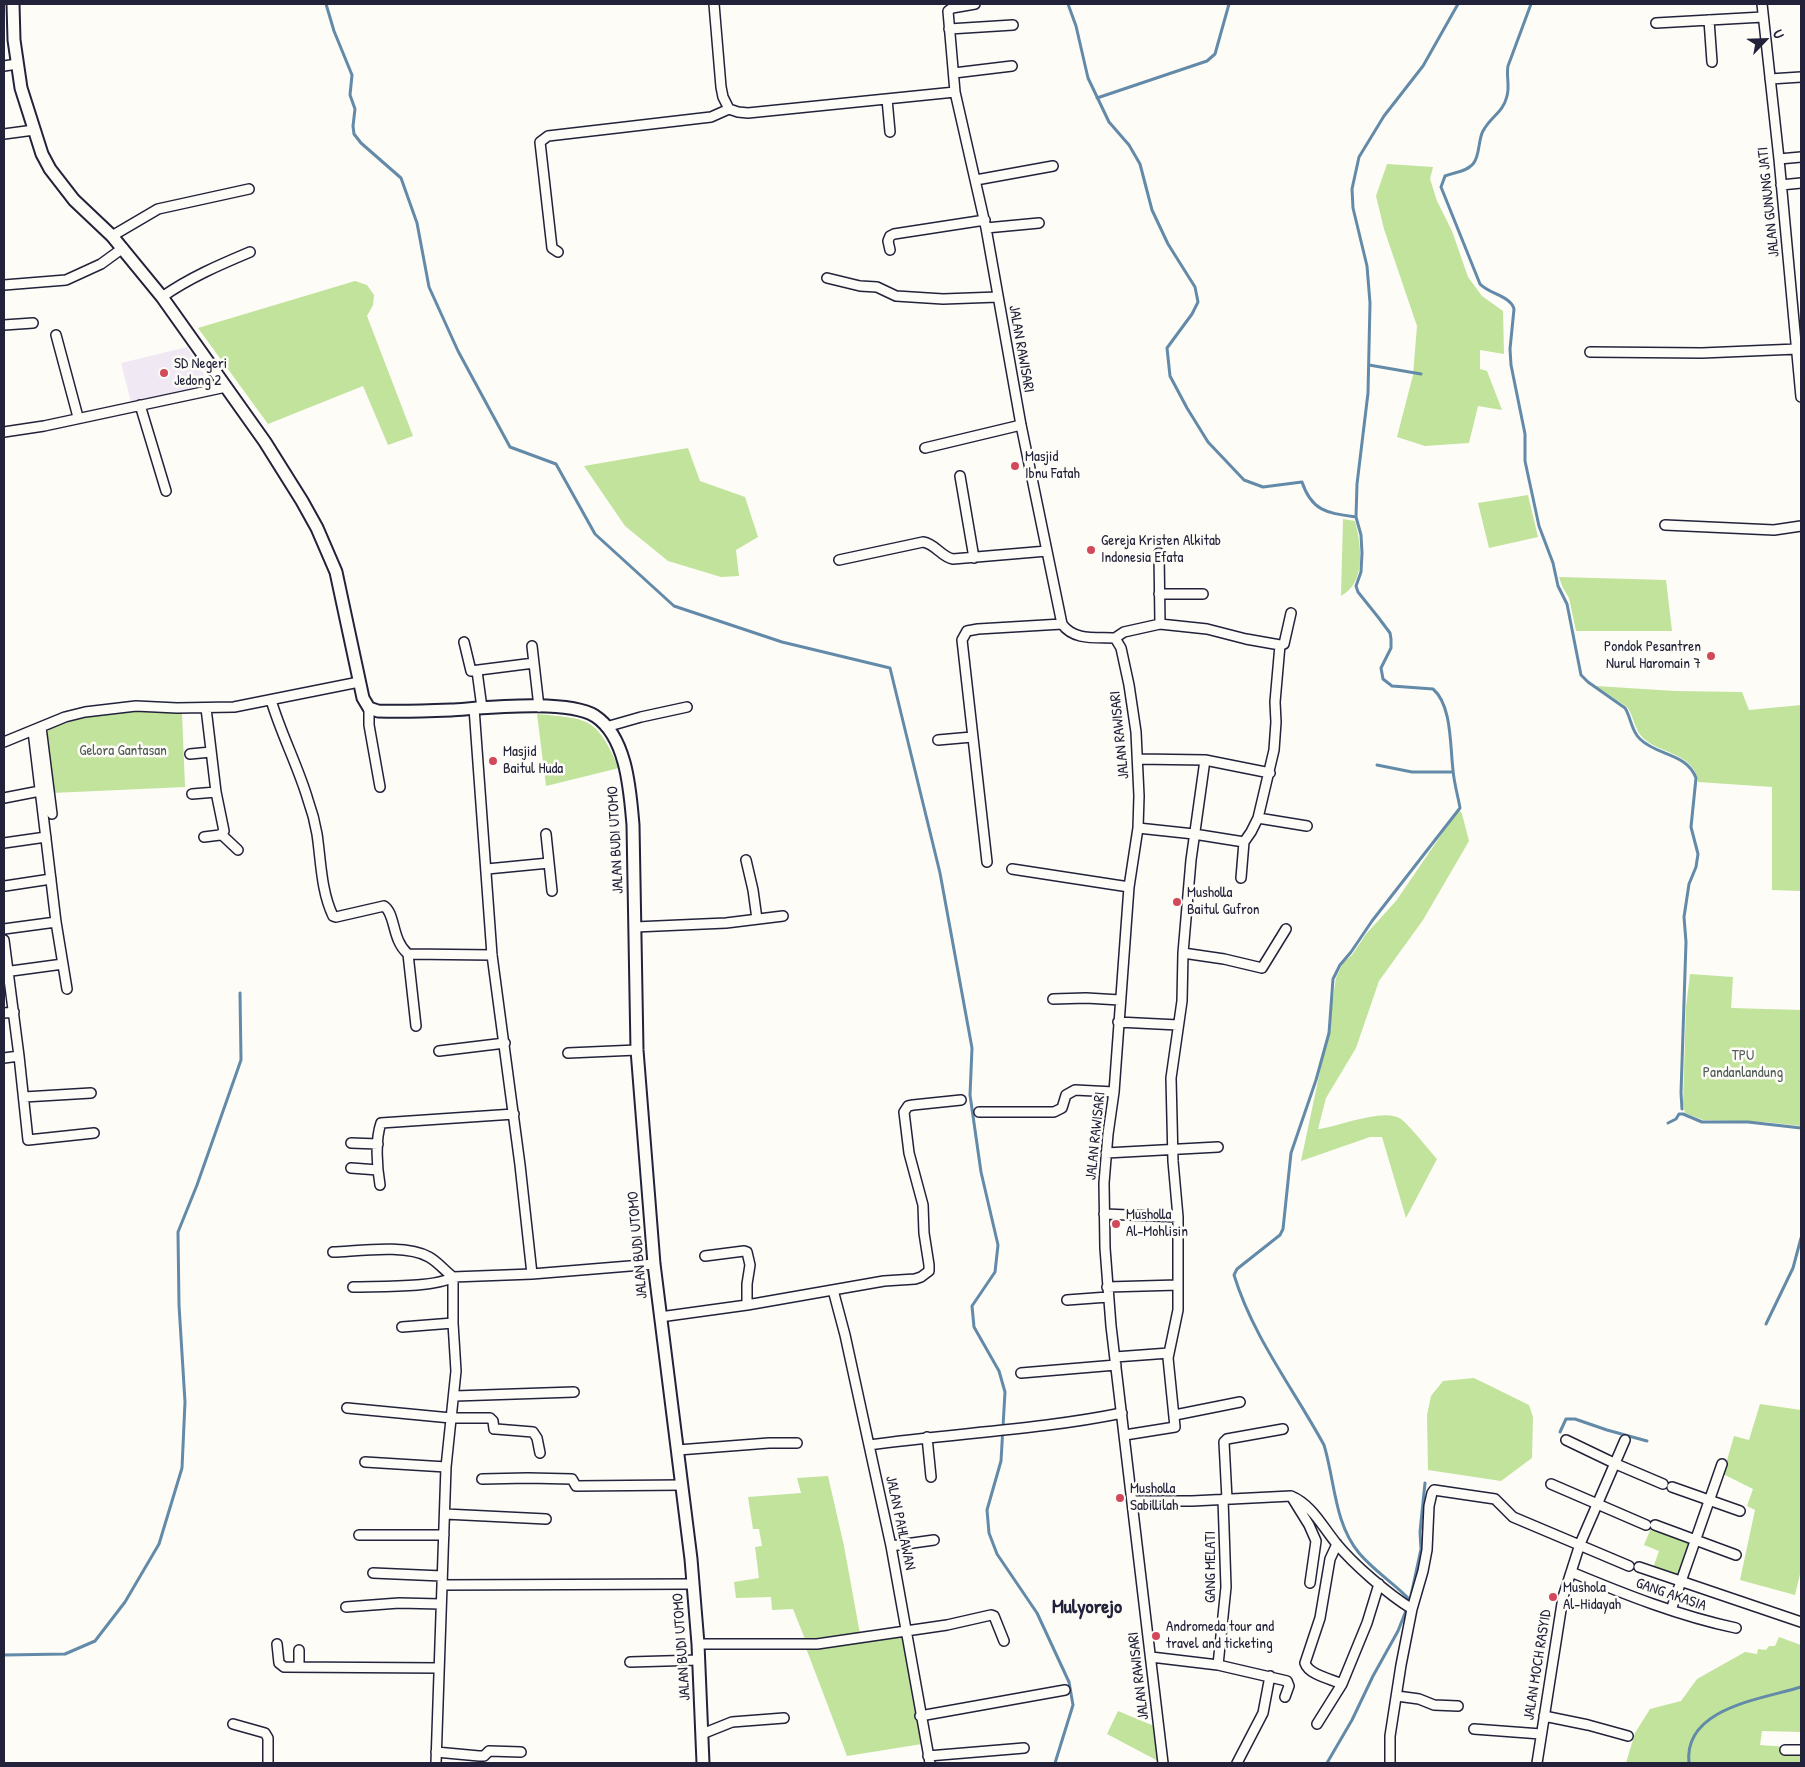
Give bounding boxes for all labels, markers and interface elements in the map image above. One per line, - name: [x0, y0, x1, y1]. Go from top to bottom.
- north arrow: [1740, 15, 1790, 65]
- text: U: [1769, 26, 1789, 41]
- street label: JALAN GUNUNG JATI: [1754, 146, 1784, 258]
- street label: JALAN RAWISARI: [1004, 304, 1038, 394]
- place label: SD Negeri Jedong 2: [174, 355, 227, 390]
- marker: SD Negeri Jedong 2: [158, 367, 170, 379]
- place label: Masjid Ibnu Fatah: [1025, 448, 1080, 483]
- marker: Masjid Ibnu Fatah: [1009, 460, 1021, 472]
- place label: Gereja Kristen Alkitab Indonesia Efata: [1101, 532, 1221, 567]
- marker: Gereja Kristen Alkitab Indonesia Efata: [1085, 544, 1097, 556]
- place label: Pondok Pesantren Nurul Haromain 7: [1604, 638, 1701, 673]
- marker: Pondok Pesantren Nurul Haromain 7: [1705, 650, 1717, 662]
- street label: JALAN RAWISARI: [1106, 690, 1134, 780]
- park label: Gelora Gantasan: [79, 742, 167, 760]
- place label: Masjid Baitul Huda: [503, 743, 563, 778]
- marker: Masjid Baitul Huda: [487, 755, 499, 767]
- street label: JALAN BUDI UTOMO: [604, 786, 628, 894]
- place label: Musholla Baitul Gufron: [1187, 884, 1260, 919]
- marker: Musholla Baitul Gufron: [1171, 896, 1183, 908]
- park label: TPU Pandanlandung: [1703, 1047, 1783, 1082]
- street label: JALAN RAWISARI: [1082, 1091, 1110, 1181]
- street label: JALAN BUDI UTOMO: [624, 1190, 652, 1300]
- place label: Musholla Al-Mohlisin: [1126, 1206, 1188, 1241]
- marker: Musholla Al-Mohlisin: [1110, 1218, 1122, 1230]
- street label: JALAN PAHLAWAN: [881, 1474, 919, 1572]
- place label: Musholla Sabillilah: [1130, 1480, 1178, 1515]
- marker: Musholla Sabillilah: [1114, 1492, 1126, 1504]
- street label: GANG MELATI: [1202, 1531, 1220, 1603]
- street label: GANG AKASIA: [1633, 1575, 1709, 1615]
- place label: Mushola Al-Hidayah: [1563, 1579, 1621, 1614]
- marker: Mushola Al-Hidayah: [1547, 1591, 1559, 1603]
- street label: JALAN BUDI UTOMO: [669, 1592, 695, 1702]
- district label: Mulyorejo: [1052, 1596, 1122, 1620]
- street label: JALAN MOCH RASYID: [1520, 1609, 1556, 1721]
- place label: Andromeda tour and travel and ticketing: [1166, 1618, 1274, 1653]
- marker: Andromeda tour and travel and ticketing: [1150, 1630, 1162, 1642]
- street label: JALAN RAWISARI: [1125, 1631, 1153, 1721]

